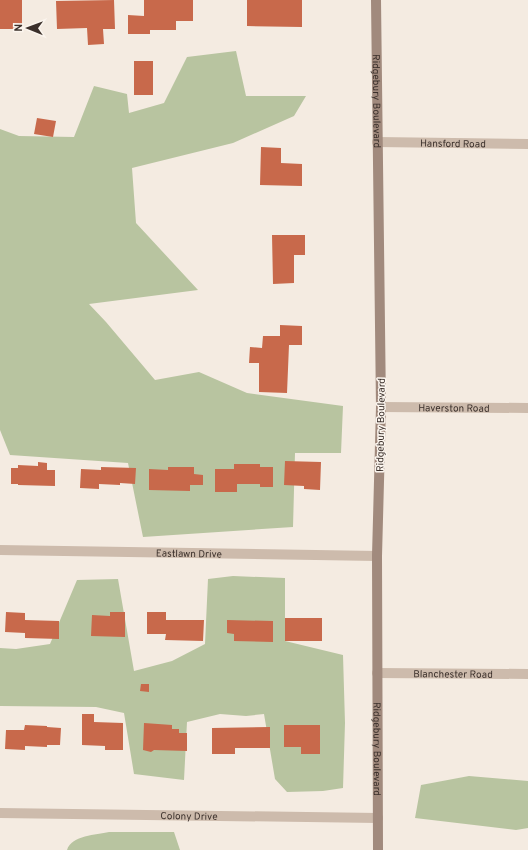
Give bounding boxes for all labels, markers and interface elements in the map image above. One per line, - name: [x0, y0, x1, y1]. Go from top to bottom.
- north arrow: [8, 8, 48, 48]
- text: N: [12, 24, 26, 32]
- street label: Ridgebury Boulevard: [369, 54, 383, 148]
- street label: Hansford Road: [420, 138, 486, 151]
- street label: Ridgebury Boulevard: [374, 378, 389, 472]
- street label: Haverston Road: [418, 402, 490, 416]
- street label: Eastlawn Drive: [156, 547, 222, 562]
- street label: Blanchester Road: [413, 668, 493, 682]
- street label: Ridgebury Boulevard: [369, 702, 383, 796]
- street label: Colony Drive: [160, 810, 218, 824]

